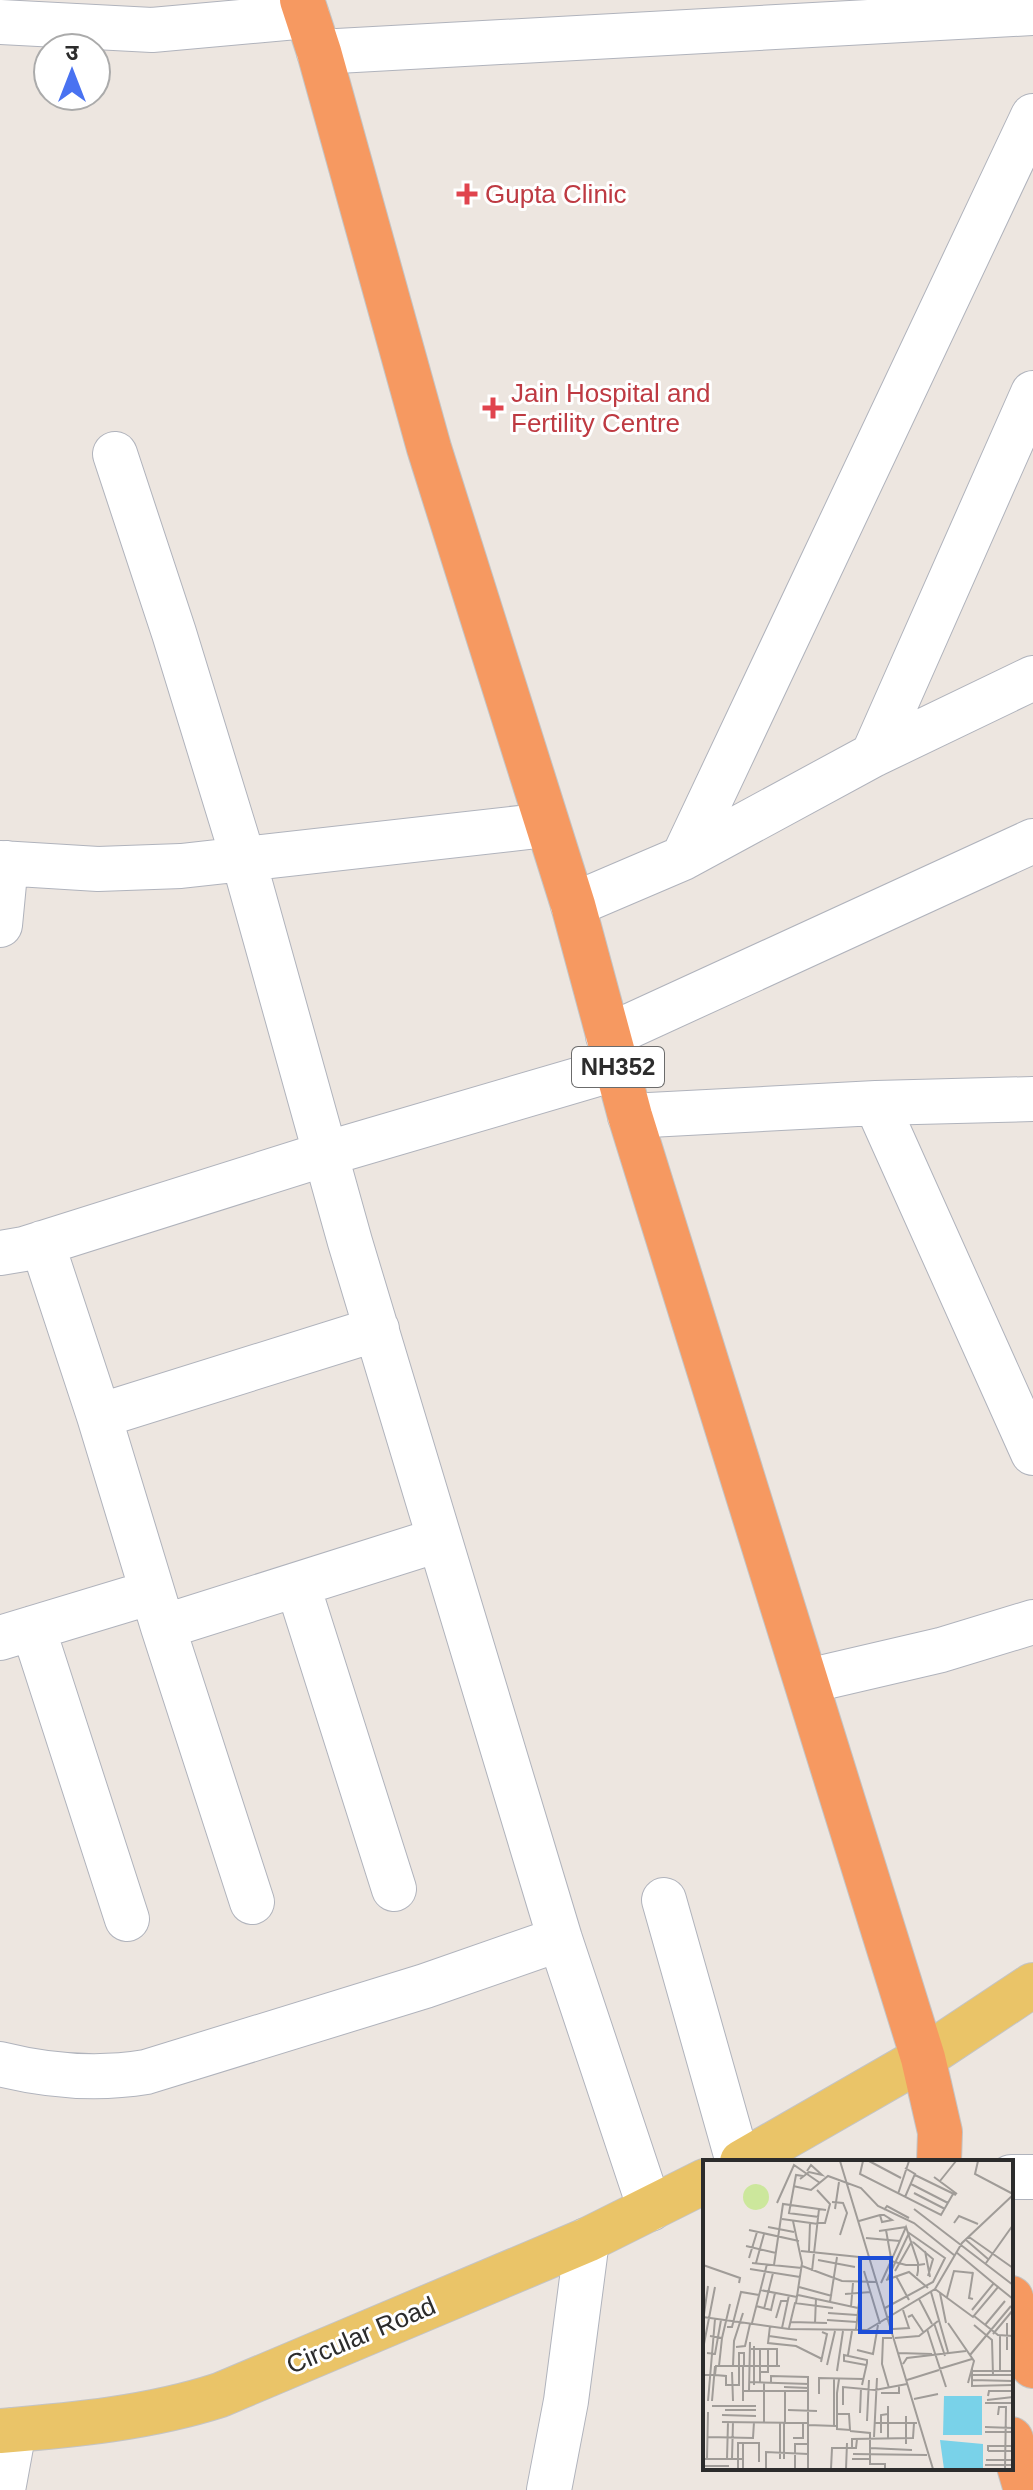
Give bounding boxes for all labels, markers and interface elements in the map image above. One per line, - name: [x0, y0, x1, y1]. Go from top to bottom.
- north arrow: [32, 32, 112, 112]
- text: उ: [66, 40, 80, 65]
- place label: Gupta Clinic: [485, 179, 627, 209]
- marker: Gupta Clinic: [456, 183, 478, 205]
- place label: Jain Hospital and Fertility Centre: [511, 378, 710, 438]
- marker: Jain Hospital and Fertility Centre: [482, 397, 504, 419]
- road number: NH352: [572, 1047, 664, 1087]
- inset map: [703, 2160, 1013, 2470]
- street label: Circular Road: [282, 2290, 440, 2380]

